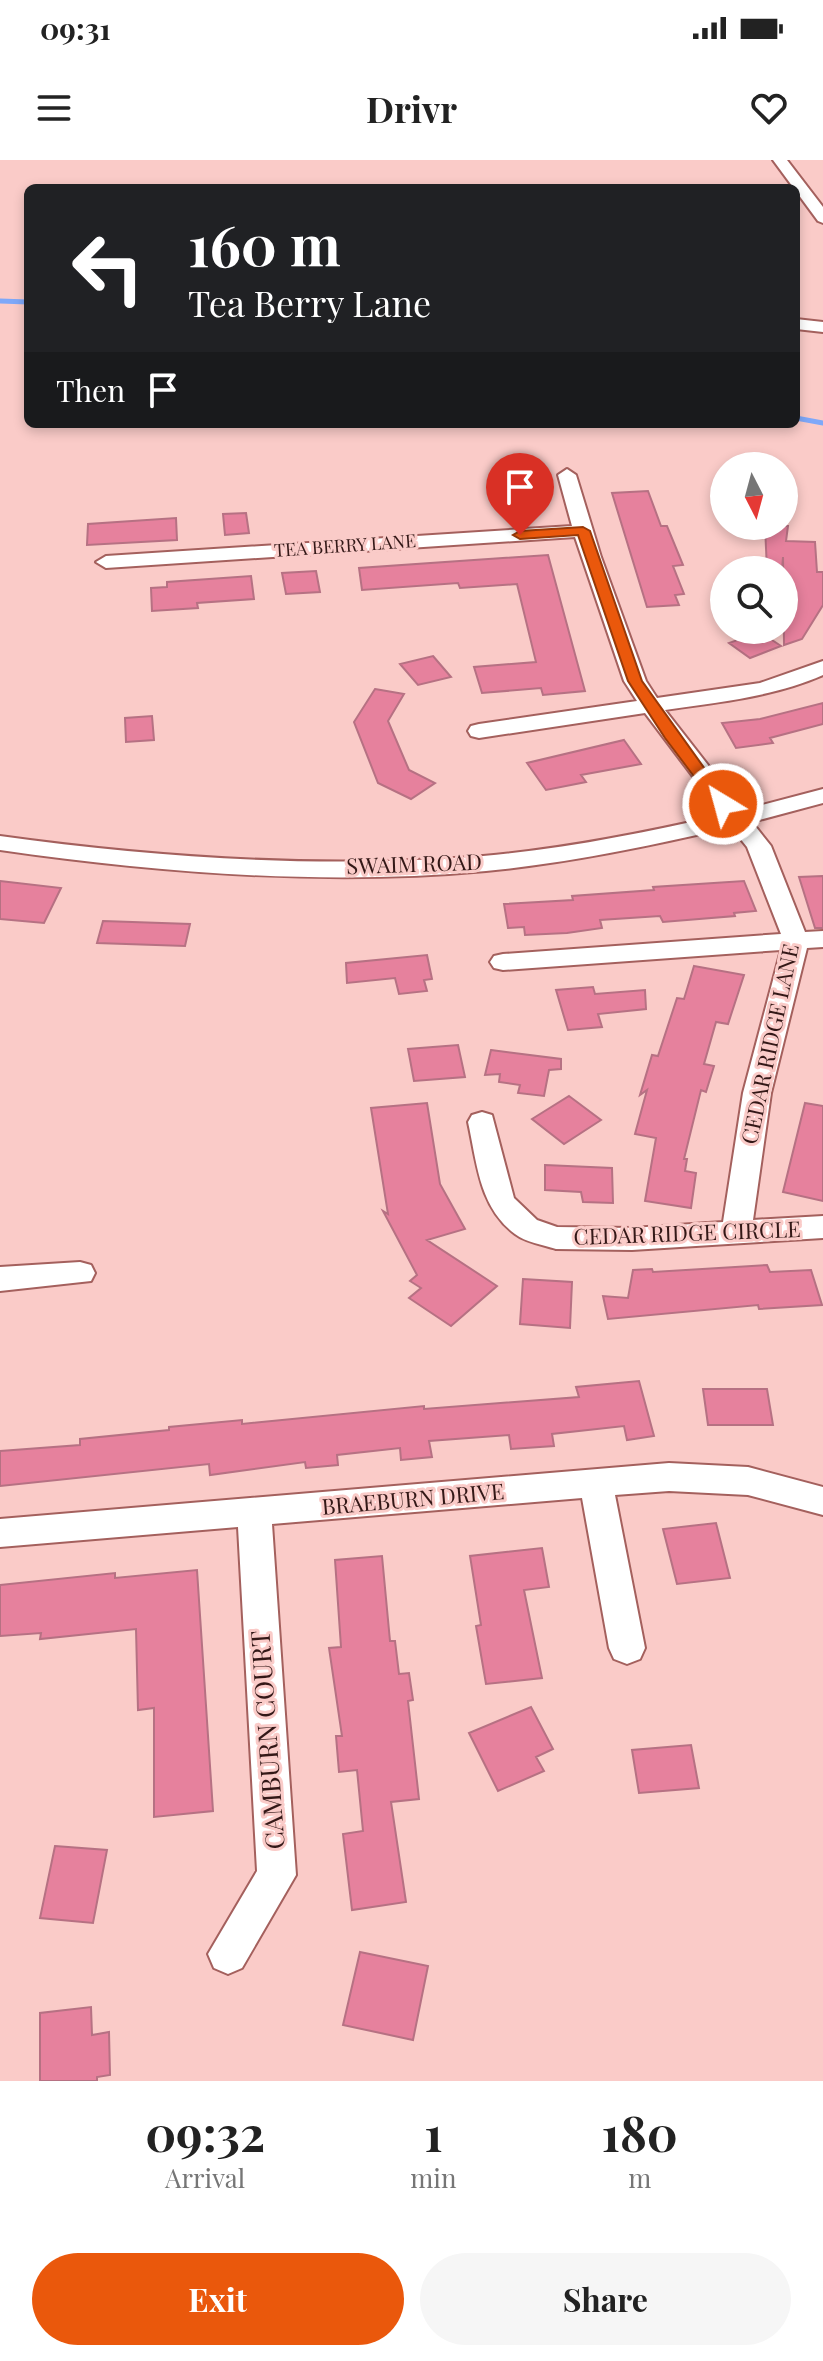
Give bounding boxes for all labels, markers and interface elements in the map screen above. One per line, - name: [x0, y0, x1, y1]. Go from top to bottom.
- text: 09:31: [40, 8, 111, 48]
- text: Drivr: [366, 84, 457, 132]
- icon: menu: [32, 86, 76, 130]
- icon: heart: [747, 86, 791, 130]
- text: 160 m: [188, 206, 341, 281]
- icon: left: [56, 216, 160, 320]
- text: Tea Berry Lane: [188, 278, 431, 326]
- icon: arrive: [141, 368, 185, 412]
- text: Then: [56, 370, 125, 410]
- north arrow: [710, 452, 798, 540]
- map controls: [710, 452, 798, 644]
- pin: [486, 453, 554, 535]
- icon: arrive: [498, 465, 542, 509]
- street label: TEA BERRY LANE: [273, 528, 417, 562]
- button: search: [710, 556, 798, 644]
- position arrow: [681, 762, 765, 846]
- street label: SWAIM ROAD: [346, 846, 482, 880]
- street label: CEDAR RIDGE LANE: [733, 941, 805, 1147]
- street label: CEDAR RIDGE CIRCLE: [573, 1213, 801, 1251]
- street label: BRAEBURN DRIVE: [320, 1475, 505, 1521]
- street label: CAMBURN COURT: [241, 1629, 292, 1851]
- text: 09:32: [145, 2100, 265, 2164]
- text: 1: [424, 2100, 443, 2164]
- text: 180: [602, 2100, 678, 2164]
- text: Arrival: [165, 2160, 245, 2195]
- text: min: [410, 2160, 456, 2195]
- text: m: [628, 2160, 651, 2195]
- button: Exit: [32, 2253, 404, 2345]
- button: Share: [420, 2253, 791, 2345]

